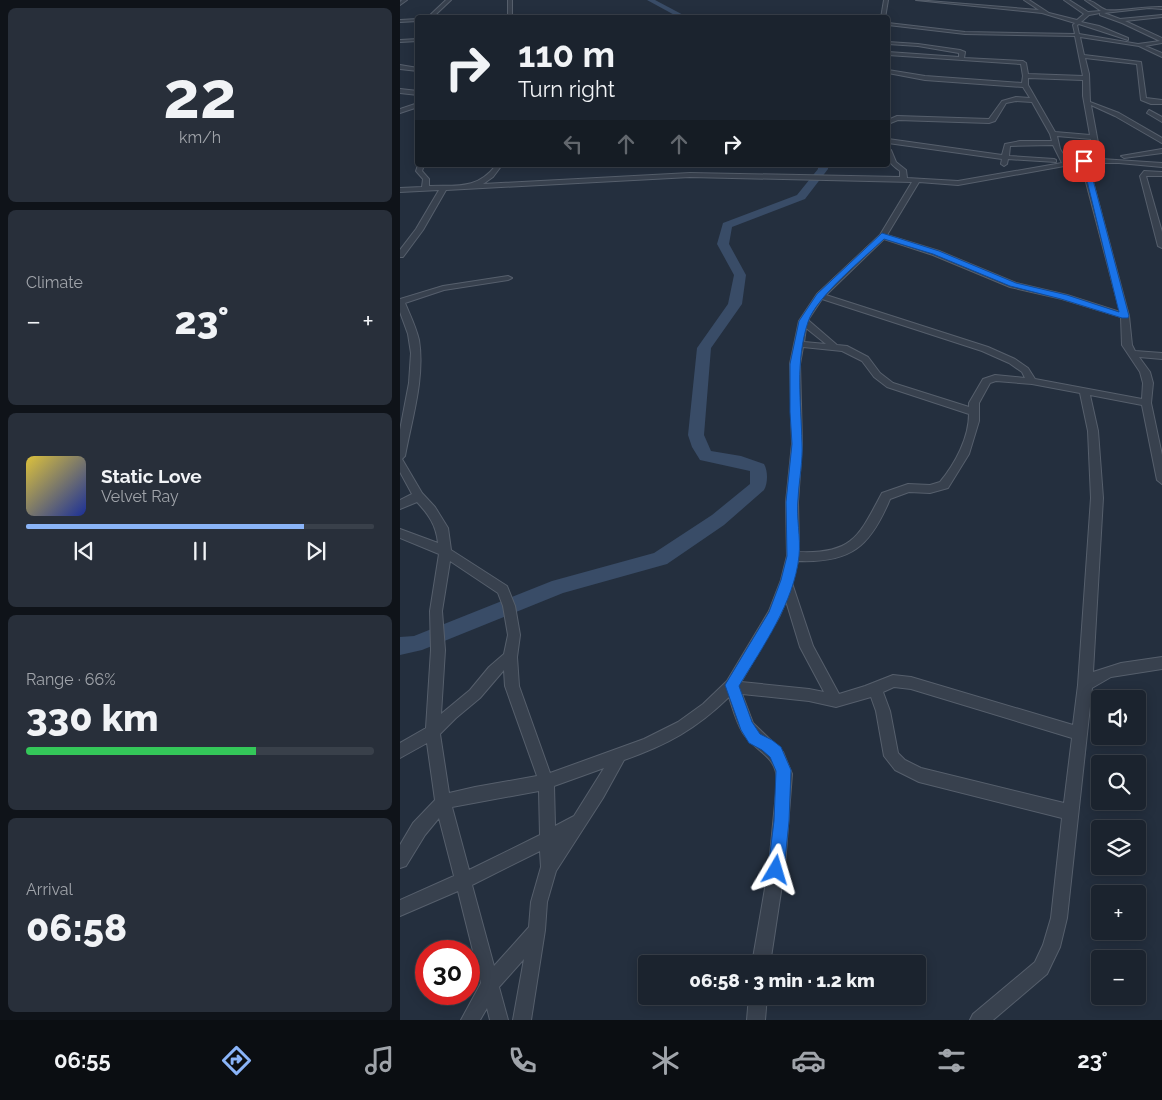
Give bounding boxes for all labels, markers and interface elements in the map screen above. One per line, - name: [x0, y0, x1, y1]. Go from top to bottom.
- text: 110 m: [518, 34, 615, 75]
- icon: right: [435, 35, 500, 100]
- text: 22: [163, 57, 237, 133]
- text: Turn right: [518, 76, 615, 102]
- text: km/h: [179, 128, 221, 147]
- icon: left: [559, 130, 587, 158]
- icon: ahead: [612, 130, 640, 158]
- icon: ahead: [665, 130, 693, 158]
- icon: right: [718, 130, 746, 158]
- pin: [1063, 140, 1105, 182]
- icon: arrive: [1070, 147, 1098, 175]
- text: Climate: [26, 273, 83, 292]
- text: 23°: [175, 298, 229, 343]
- text: −: [26, 305, 41, 338]
- text: +: [362, 305, 374, 338]
- text: Static Love: [101, 465, 202, 487]
- text: Velvet Ray: [101, 487, 179, 506]
- icon: previous: [70, 537, 98, 565]
- icon: pause: [186, 537, 214, 565]
- icon: next: [302, 537, 330, 565]
- text: Range · 66%: [26, 670, 116, 689]
- map controls: [1091, 690, 1146, 1005]
- button: sound: [1091, 690, 1146, 745]
- text: 330 km: [26, 695, 159, 740]
- button: search: [1091, 755, 1146, 810]
- button: layers: [1091, 820, 1146, 875]
- position arrow: [749, 843, 801, 895]
- text: Arrival: [26, 880, 73, 899]
- button: +: [1091, 885, 1146, 940]
- text: 06:58: [26, 905, 127, 950]
- speed limit sign: 30: [415, 940, 480, 1005]
- button: −: [1091, 950, 1146, 1005]
- text: 06:58 · 3 min · 1.2 km: [689, 969, 875, 991]
- icon: directions: [219, 1043, 254, 1078]
- icon: music: [362, 1043, 397, 1078]
- icon: phone: [505, 1043, 540, 1078]
- icon: climate: [648, 1043, 683, 1078]
- icon: car: [791, 1043, 826, 1078]
- icon: filters: [934, 1043, 969, 1078]
- text: 06:55: [54, 1047, 111, 1073]
- text: 23°: [1077, 1047, 1108, 1073]

